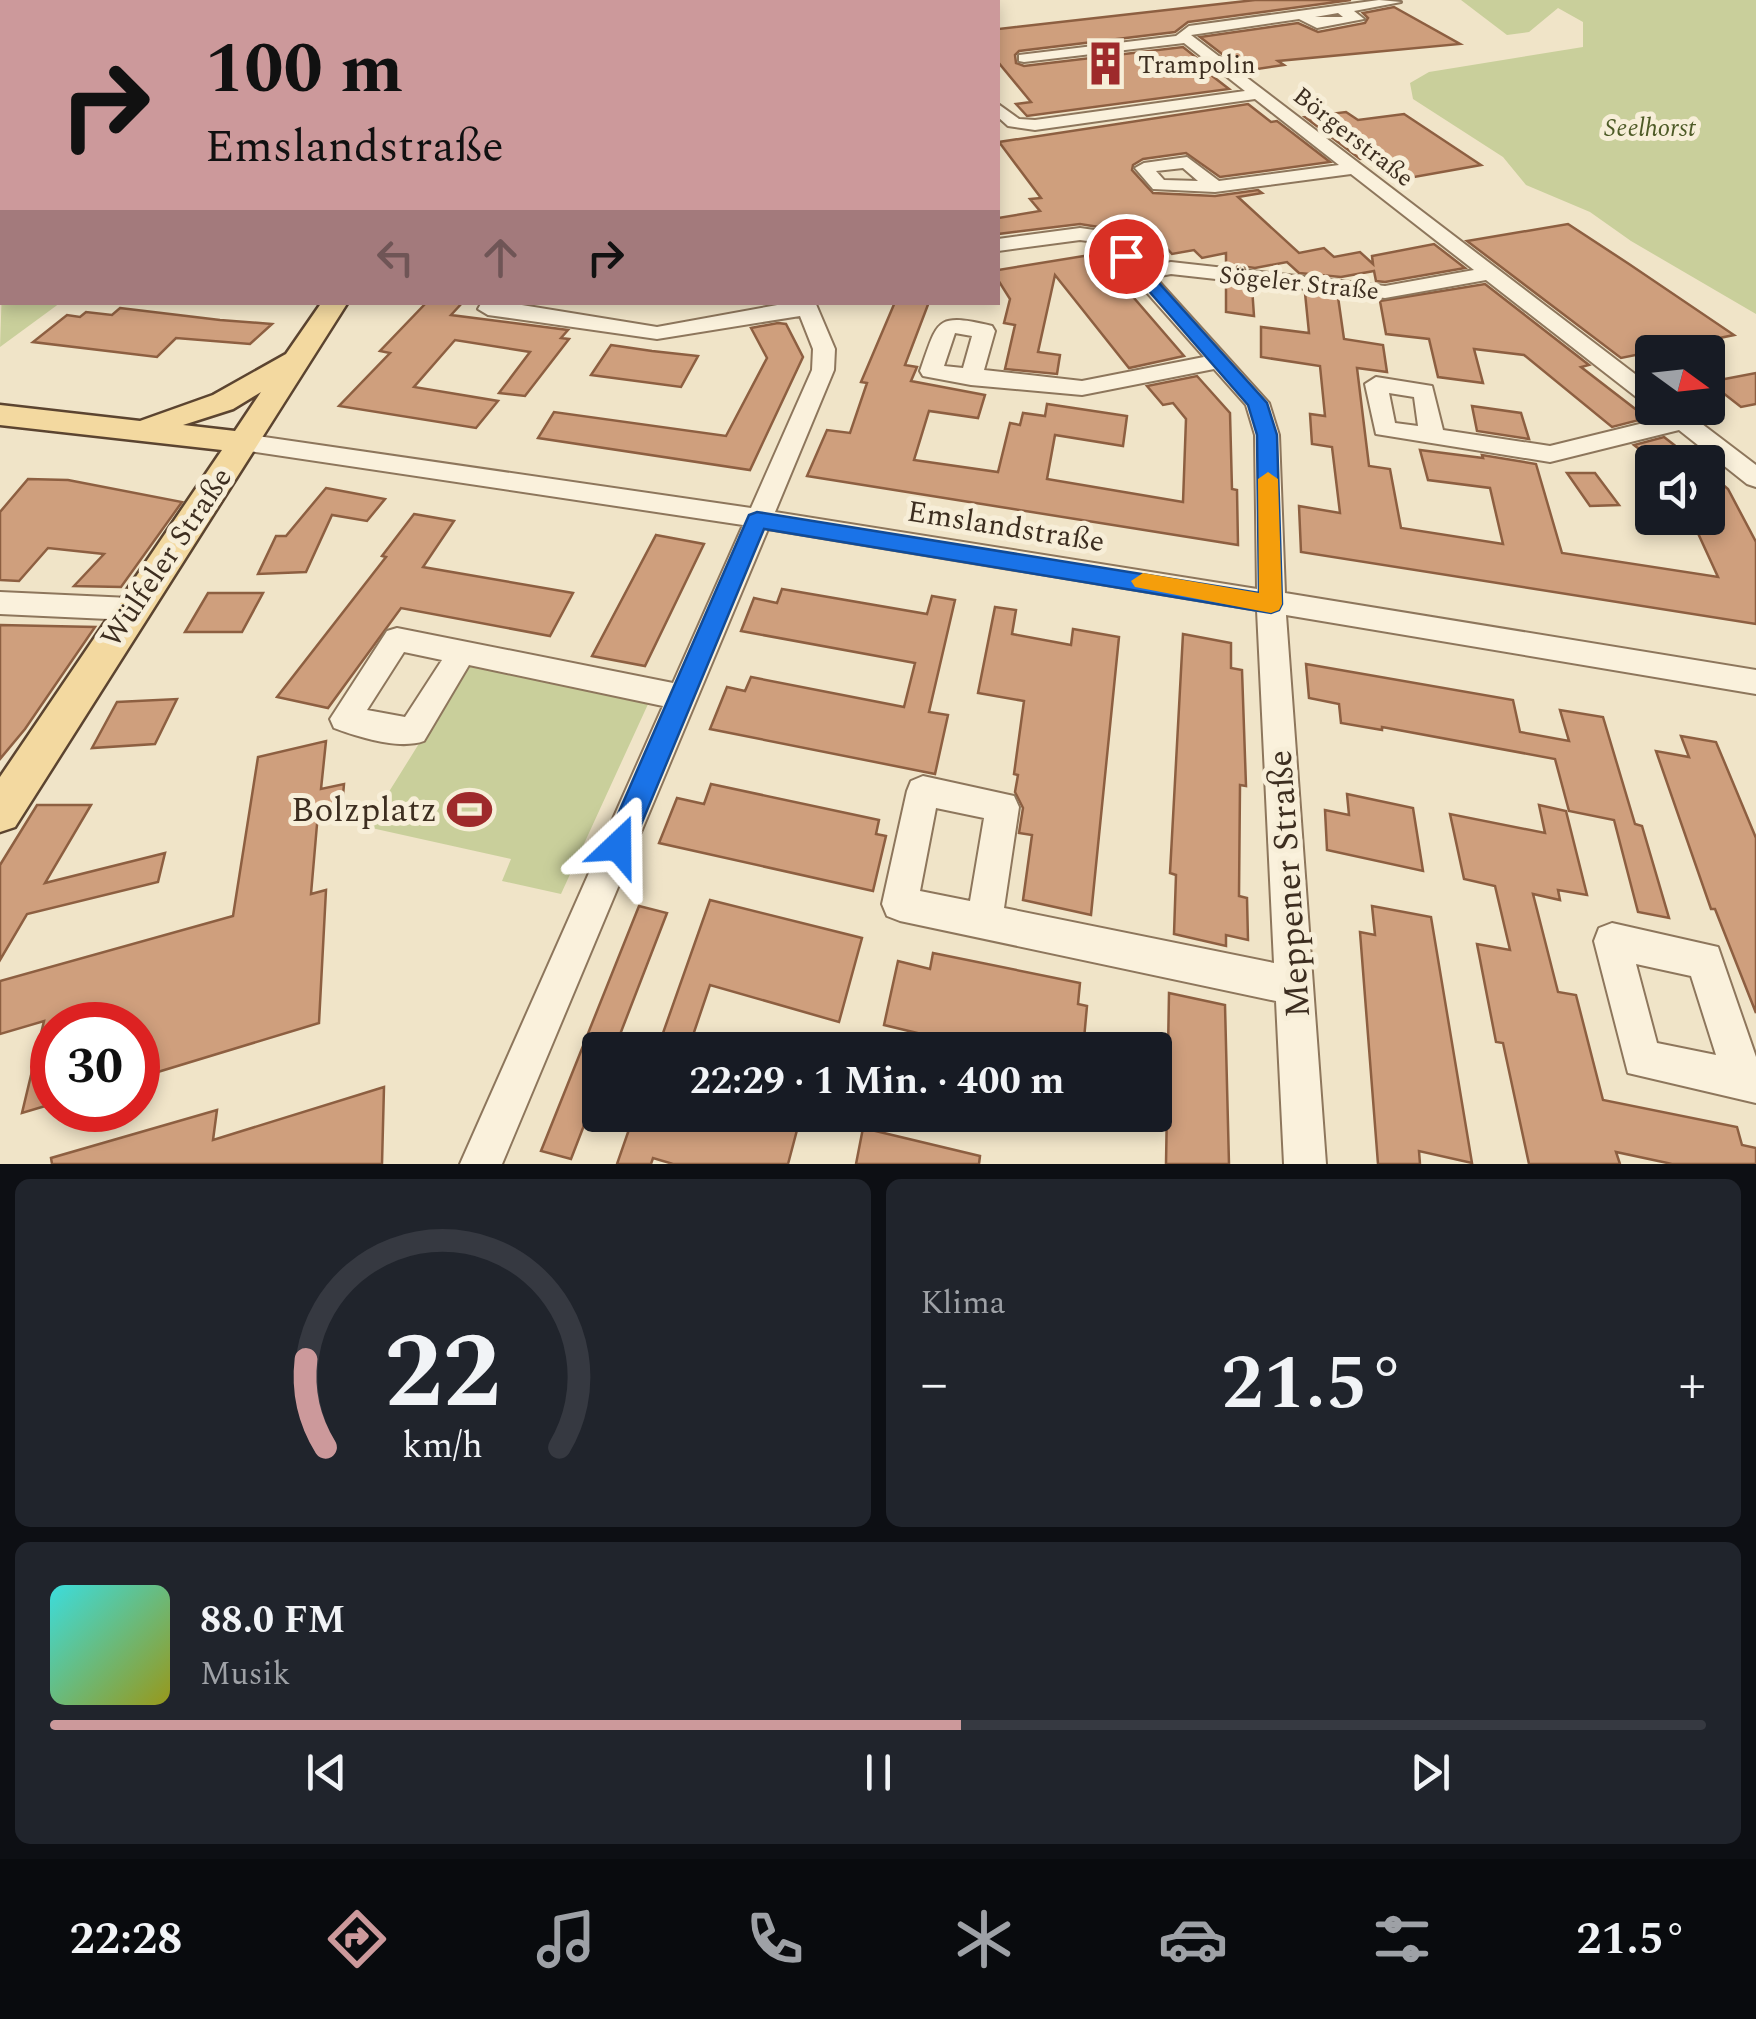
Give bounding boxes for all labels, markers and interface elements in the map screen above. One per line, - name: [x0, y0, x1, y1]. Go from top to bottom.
- text: 100 m: [205, 17, 403, 123]
- icon: right: [40, 40, 170, 170]
- building icon: Trampolin: [1081, 40, 1129, 88]
- place label: Trampolin: [1138, 47, 1256, 85]
- street label: Börgerstraße: [1284, 78, 1422, 197]
- park label: Seelhorst: [1604, 110, 1697, 148]
- text: Emslandstraße: [205, 113, 504, 182]
- pin: [1084, 214, 1169, 299]
- icon: arrive: [1099, 229, 1154, 284]
- icon: left: [368, 230, 423, 285]
- icon: ahead: [473, 230, 528, 285]
- icon: right: [578, 230, 633, 285]
- street label: Sögeler Straße: [1217, 257, 1381, 311]
- north arrow: [1635, 335, 1725, 425]
- map controls: [1635, 335, 1725, 535]
- button: sound: [1635, 445, 1725, 535]
- street label: Wülfeler Straße: [89, 458, 244, 657]
- street label: Emslandstraße: [904, 489, 1108, 565]
- street label: Meppener Straße: [1254, 748, 1325, 1020]
- place label: Bolzplatz: [291, 784, 437, 837]
- sports icon: Bolzplatz: [446, 785, 494, 833]
- position arrow: [566, 794, 670, 898]
- speed limit sign: 30: [30, 1002, 160, 1132]
- text: 22:29 · 1 Min. · 400 m: [689, 1053, 1065, 1111]
- text: Klima: [921, 1279, 1005, 1328]
- text: 22: [384, 1295, 501, 1453]
- text: 21.5°: [1221, 1328, 1405, 1442]
- text: −: [921, 1343, 948, 1426]
- text: +: [1678, 1343, 1706, 1426]
- text: km/h: [403, 1419, 483, 1474]
- text: 88.0 FM: [200, 1592, 345, 1650]
- text: Musik: [200, 1650, 290, 1699]
- icon: previous: [299, 1745, 354, 1800]
- icon: pause: [851, 1745, 906, 1800]
- icon: next: [1403, 1745, 1458, 1800]
- icon: directions: [322, 1904, 392, 1974]
- icon: music: [531, 1904, 601, 1974]
- icon: phone: [740, 1904, 810, 1974]
- icon: climate: [949, 1904, 1019, 1974]
- icon: car: [1158, 1904, 1228, 1974]
- icon: filters: [1367, 1904, 1437, 1974]
- text: 22:28: [70, 1905, 183, 1974]
- text: 21.5°: [1576, 1905, 1686, 1974]

